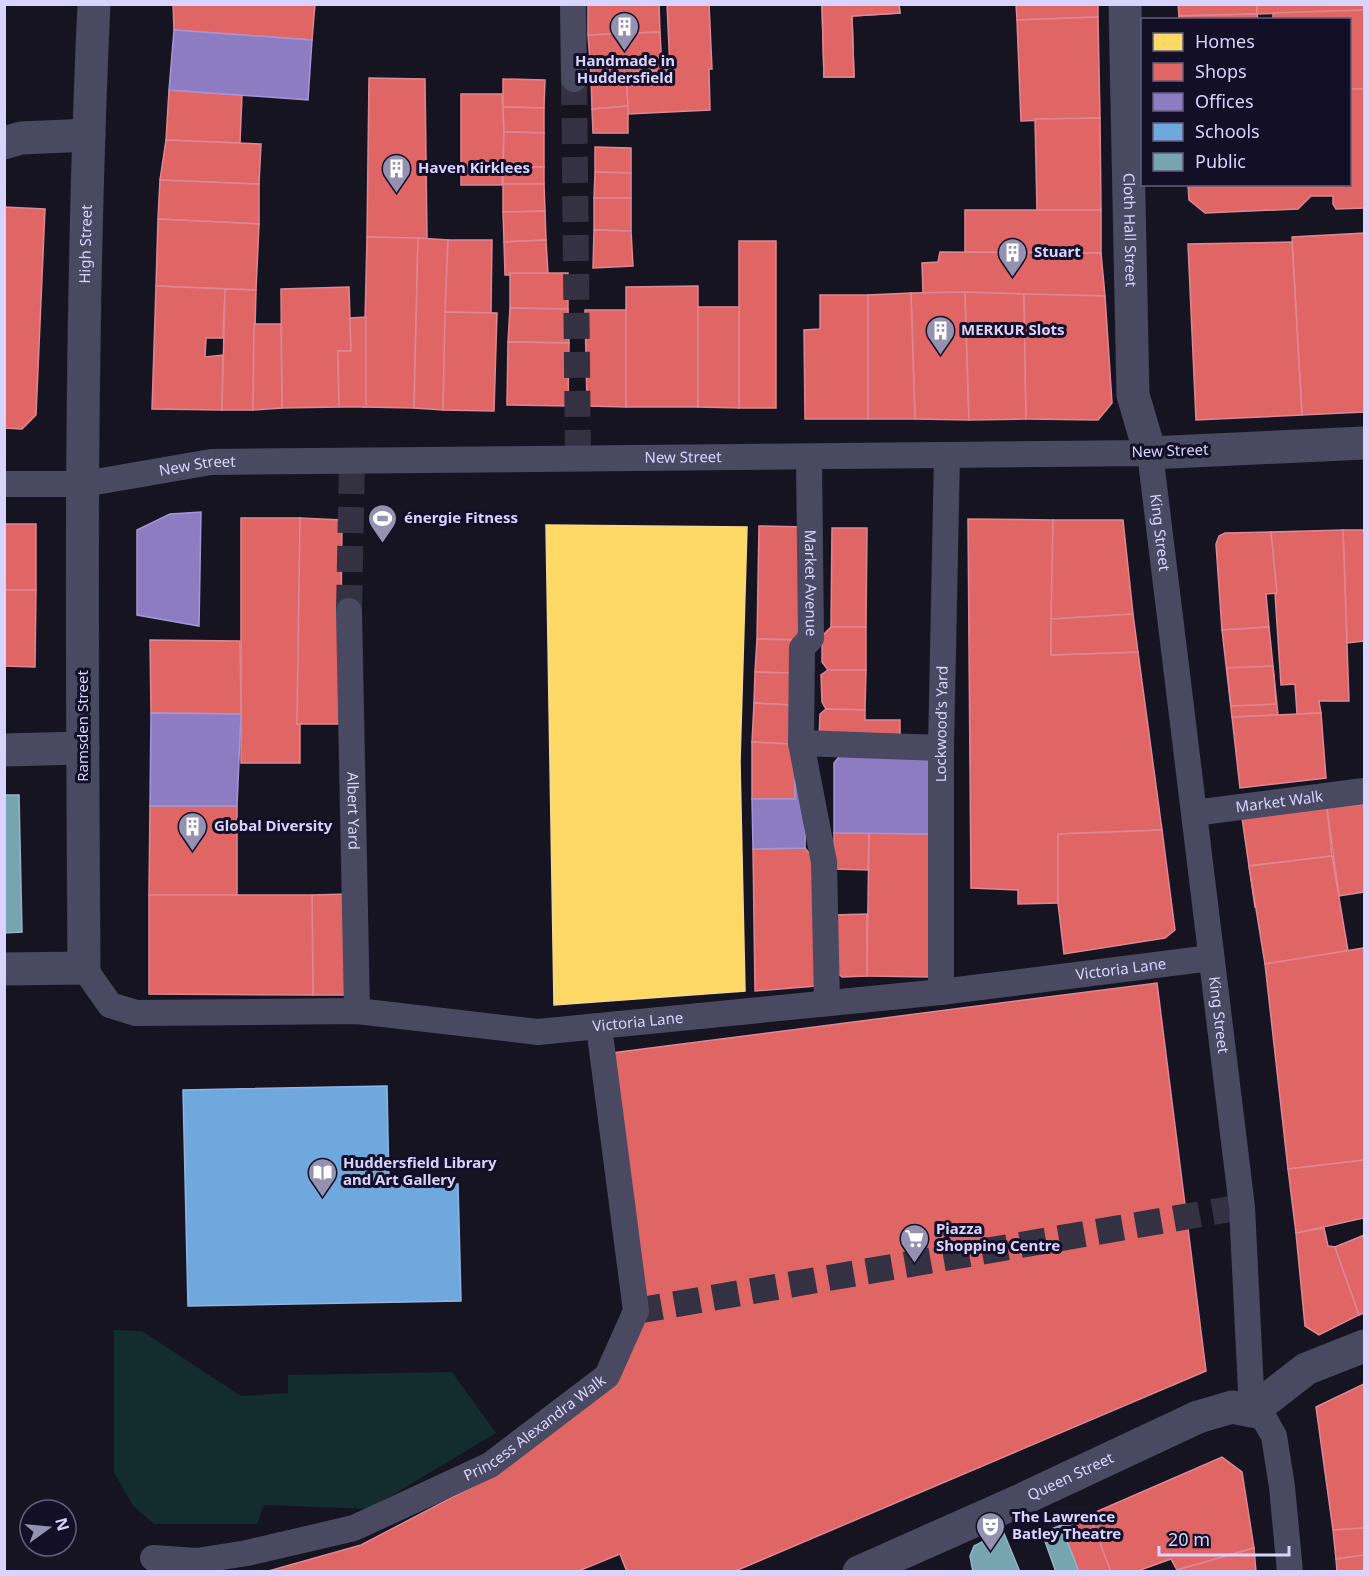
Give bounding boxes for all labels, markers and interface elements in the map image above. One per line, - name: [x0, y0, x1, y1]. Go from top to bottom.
- building icon: Handmade in Huddersfield: [609, 10, 641, 52]
- legend: [1141, 18, 1351, 186]
- text: Homes: [1195, 29, 1255, 53]
- place label: Handmade in Huddersfield: [575, 50, 675, 87]
- text: Shops: [1195, 59, 1247, 83]
- text: Offices: [1195, 89, 1254, 113]
- text: Schools: [1195, 119, 1260, 143]
- text: Public: [1195, 149, 1246, 173]
- building icon: Haven Kirklees: [381, 152, 413, 194]
- place label: Haven Kirklees: [418, 157, 530, 177]
- street label: Cloth Hall Street: [1119, 173, 1142, 288]
- street label: High Street: [74, 204, 96, 284]
- building icon: Stuart: [997, 236, 1029, 278]
- place label: Stuart: [1034, 241, 1081, 261]
- building icon: MERKUR Slots: [924, 314, 956, 356]
- place label: MERKUR Slots: [961, 319, 1065, 339]
- street label: New Street: [1131, 439, 1209, 461]
- street label: New Street: [644, 446, 722, 467]
- street label: New Street: [157, 451, 236, 480]
- street label: King Street: [1146, 493, 1175, 573]
- sports icon: énergie Fitness: [367, 502, 399, 544]
- place label: énergie Fitness: [404, 507, 518, 527]
- street label: Market Avenue: [801, 529, 822, 636]
- street label: Lockwood's Yard: [930, 665, 952, 782]
- street label: Ramsden Street: [72, 670, 92, 782]
- street label: Albert Yard: [343, 772, 365, 850]
- street label: Market Walk: [1234, 785, 1324, 817]
- building icon: Global Diversity: [177, 810, 209, 852]
- place label: Global Diversity: [214, 815, 333, 835]
- street label: Victoria Lane: [1074, 953, 1167, 984]
- street label: King Street: [1205, 975, 1234, 1055]
- street label: Victoria Lane: [591, 1007, 684, 1036]
- place label: Huddersfield Library and Art Gallery: [343, 1152, 497, 1189]
- library icon: Huddersfield Library and Art Gallery: [306, 1156, 338, 1198]
- place label: Piazza Shopping Centre: [936, 1218, 1060, 1255]
- supermarket icon: Piazza Shopping Centre: [899, 1222, 931, 1264]
- street label: Princess Alexandra Walk: [460, 1370, 609, 1485]
- street label: Queen Street: [1024, 1447, 1117, 1505]
- north arrow: [18, 1498, 78, 1558]
- place label: The Lawrence Batley Theatre: [1012, 1506, 1121, 1543]
- theatre icon: The Lawrence Batley Theatre: [975, 1510, 1007, 1552]
- text: N: [50, 1515, 75, 1533]
- scale bar: [1159, 1519, 1290, 1557]
- text: 20 m: [1168, 1527, 1210, 1551]

